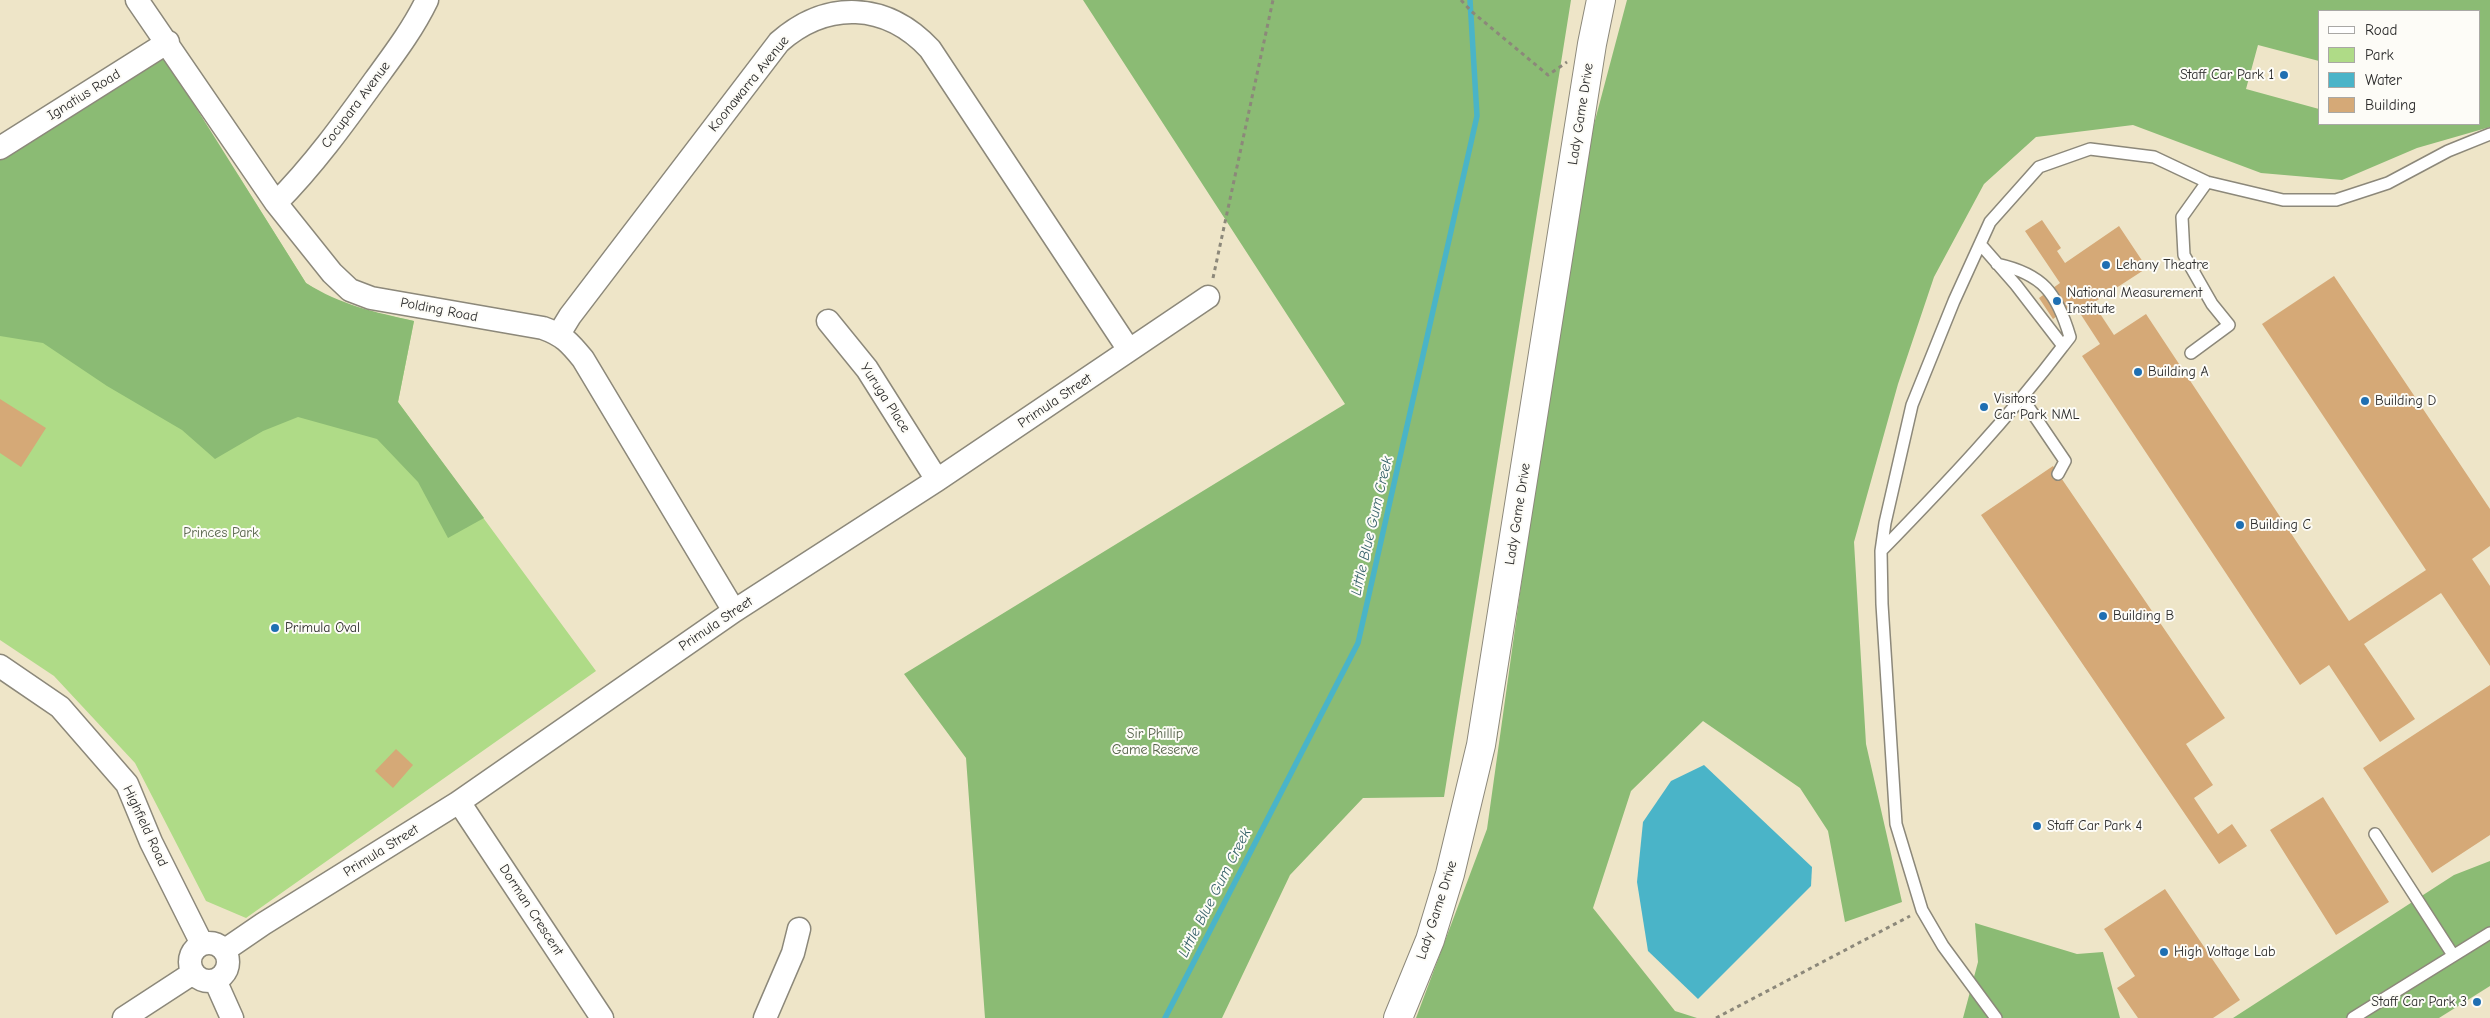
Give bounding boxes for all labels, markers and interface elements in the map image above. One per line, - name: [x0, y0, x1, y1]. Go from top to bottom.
- legend: [2318, 10, 2480, 125]
- text: Road: [2365, 21, 2397, 39]
- street label: Koonawarra Avenue: [705, 33, 793, 135]
- text: Park: [2365, 46, 2394, 64]
- street label: Cocupara Avenue: [318, 58, 394, 152]
- street label: Lady Game Drive: [1565, 62, 1597, 166]
- street label: Ignatius Road: [44, 66, 124, 124]
- place label: Staff Car Park 1: [2180, 67, 2274, 83]
- marker: Staff Car Park 1: [2278, 69, 2290, 81]
- text: Water: [2365, 71, 2402, 89]
- text: Building: [2365, 96, 2416, 114]
- place label: Lehany Theatre: [2116, 257, 2209, 273]
- marker: Lehany Theatre: [2100, 259, 2112, 271]
- place label: National Measurement Institute: [2067, 285, 2202, 318]
- street label: Polding Road: [399, 294, 479, 326]
- marker: National Measurement Institute: [2051, 295, 2063, 307]
- street label: Yuruga Place: [856, 360, 914, 436]
- place label: Building A: [2148, 364, 2209, 380]
- marker: Building A: [2132, 366, 2144, 378]
- street label: Primula Street: [1015, 370, 1095, 432]
- place label: Visitors Car Park NML: [1994, 391, 2079, 424]
- place label: Building D: [2375, 393, 2436, 409]
- marker: Building D: [2359, 395, 2371, 407]
- marker: Visitors Car Park NML: [1978, 401, 1990, 413]
- water label: Little Blue Gum Creek: [1347, 455, 1397, 597]
- street label: Lady Game Drive: [1502, 462, 1534, 566]
- place label: Building C: [2250, 517, 2311, 533]
- marker: Building C: [2234, 519, 2246, 531]
- park label: Princes Park: [183, 525, 259, 541]
- street label: Primula Street: [676, 593, 756, 655]
- place label: Building B: [2113, 608, 2174, 624]
- marker: Building B: [2097, 610, 2109, 622]
- place label: Primula Oval: [285, 620, 360, 636]
- marker: Primula Oval: [269, 622, 281, 634]
- park label: Sir Phillip Game Reserve: [1112, 726, 1198, 759]
- street label: Highfield Road: [119, 783, 171, 869]
- place label: Staff Car Park 4: [2047, 818, 2142, 834]
- marker: Staff Car Park 4: [2031, 820, 2043, 832]
- street label: Primula Street: [340, 821, 422, 881]
- water label: Little Blue Gum Creek: [1175, 826, 1255, 960]
- street label: Lady Game Drive: [1413, 858, 1461, 962]
- street label: Dorman Crescent: [495, 861, 567, 959]
- place label: High Voltage Lab: [2174, 944, 2275, 960]
- marker: High Voltage Lab: [2158, 946, 2170, 958]
- place label: Staff Car Park 3: [2371, 994, 2467, 1010]
- marker: Staff Car Park 3: [2471, 996, 2483, 1008]

